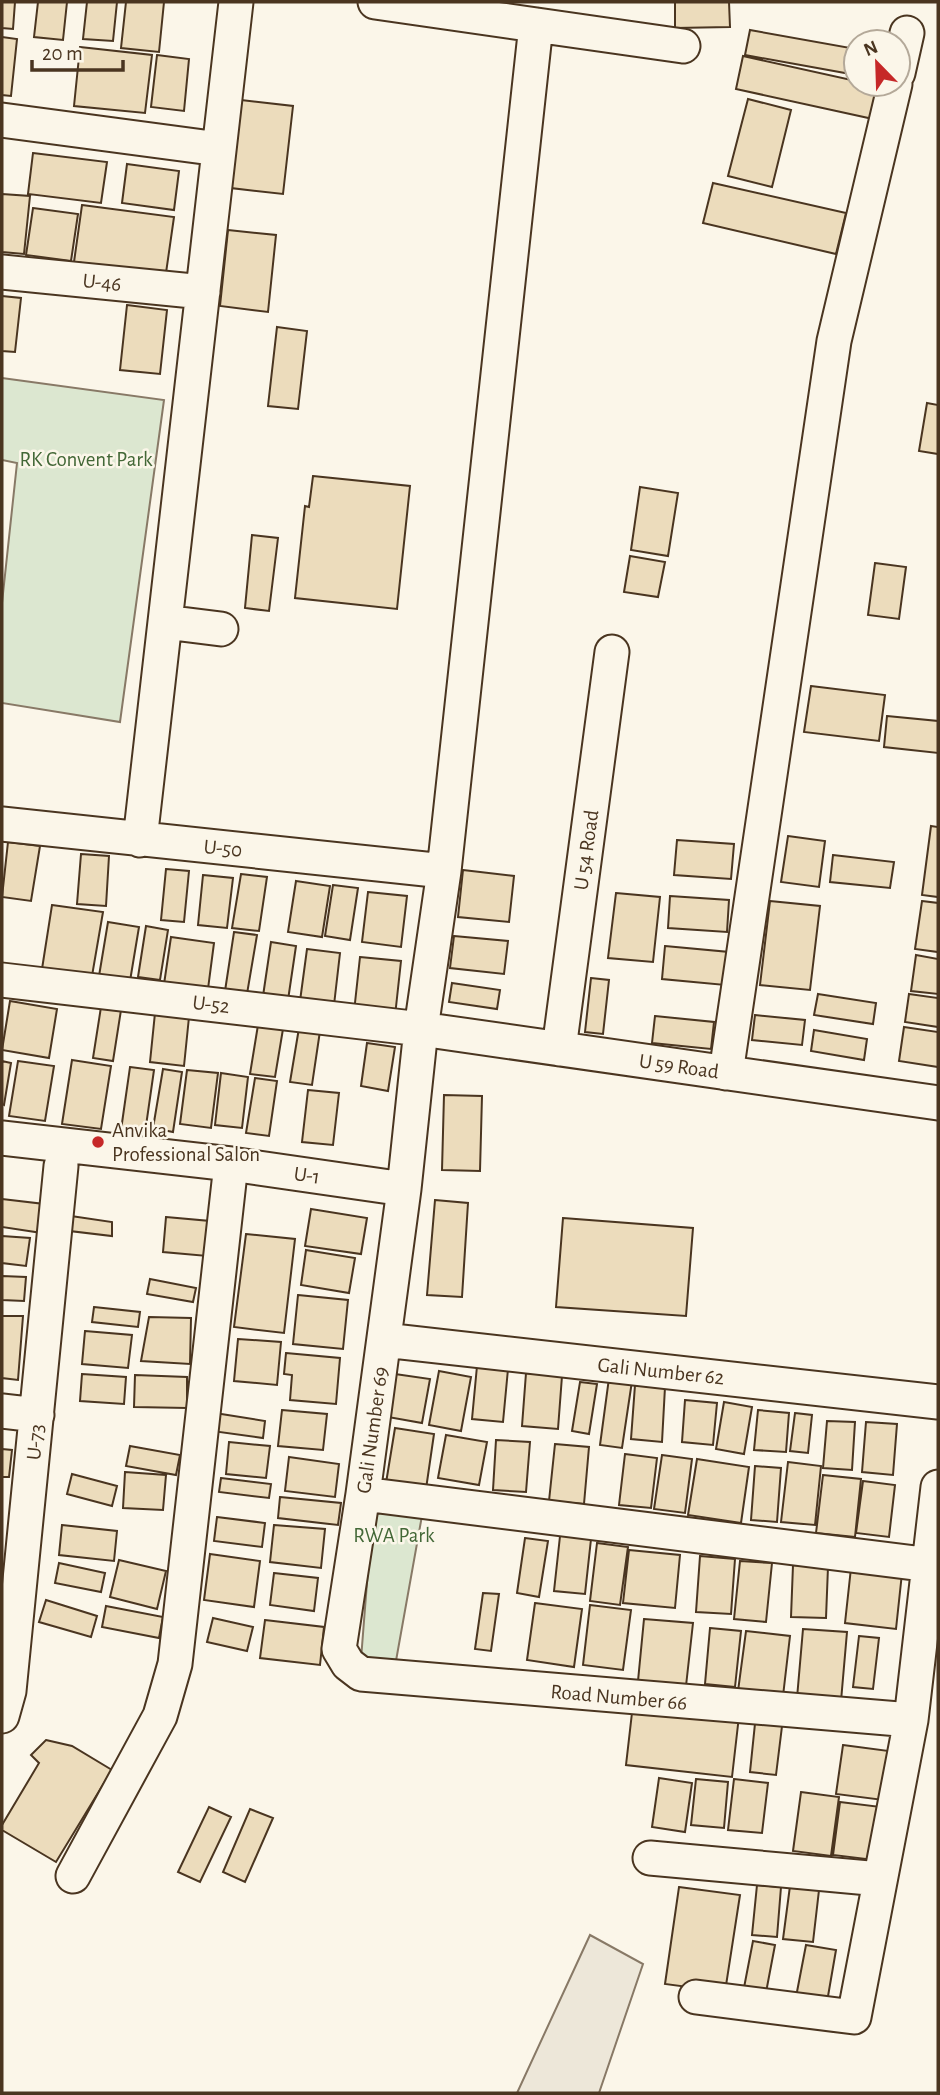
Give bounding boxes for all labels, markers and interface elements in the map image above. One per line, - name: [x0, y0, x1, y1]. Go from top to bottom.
- scale bar: [32, 28, 122, 72]
- north arrow: [842, 28, 912, 98]
- text: N: [861, 37, 881, 60]
- text: 20 m: [42, 43, 83, 64]
- street label: U-46: [81, 270, 122, 295]
- park label: RK Convent Park: [19, 449, 153, 470]
- street label: U 54 Road: [570, 809, 603, 892]
- street label: U-50: [203, 836, 243, 861]
- street label: U-52: [191, 992, 231, 1017]
- street label: U 59 Road: [638, 1050, 720, 1083]
- place label: Anvika Professional Salon: [112, 1120, 260, 1165]
- marker: Anvika Professional Salon: [90, 1134, 106, 1150]
- street label: U-1: [293, 1163, 321, 1188]
- street label: Gali Number 62: [596, 1354, 725, 1389]
- street label: Gali Number 69: [353, 1365, 392, 1495]
- street label: U-73: [23, 1423, 48, 1461]
- park label: RWA Park: [353, 1525, 435, 1546]
- street label: Road Number 66: [550, 1681, 688, 1714]

